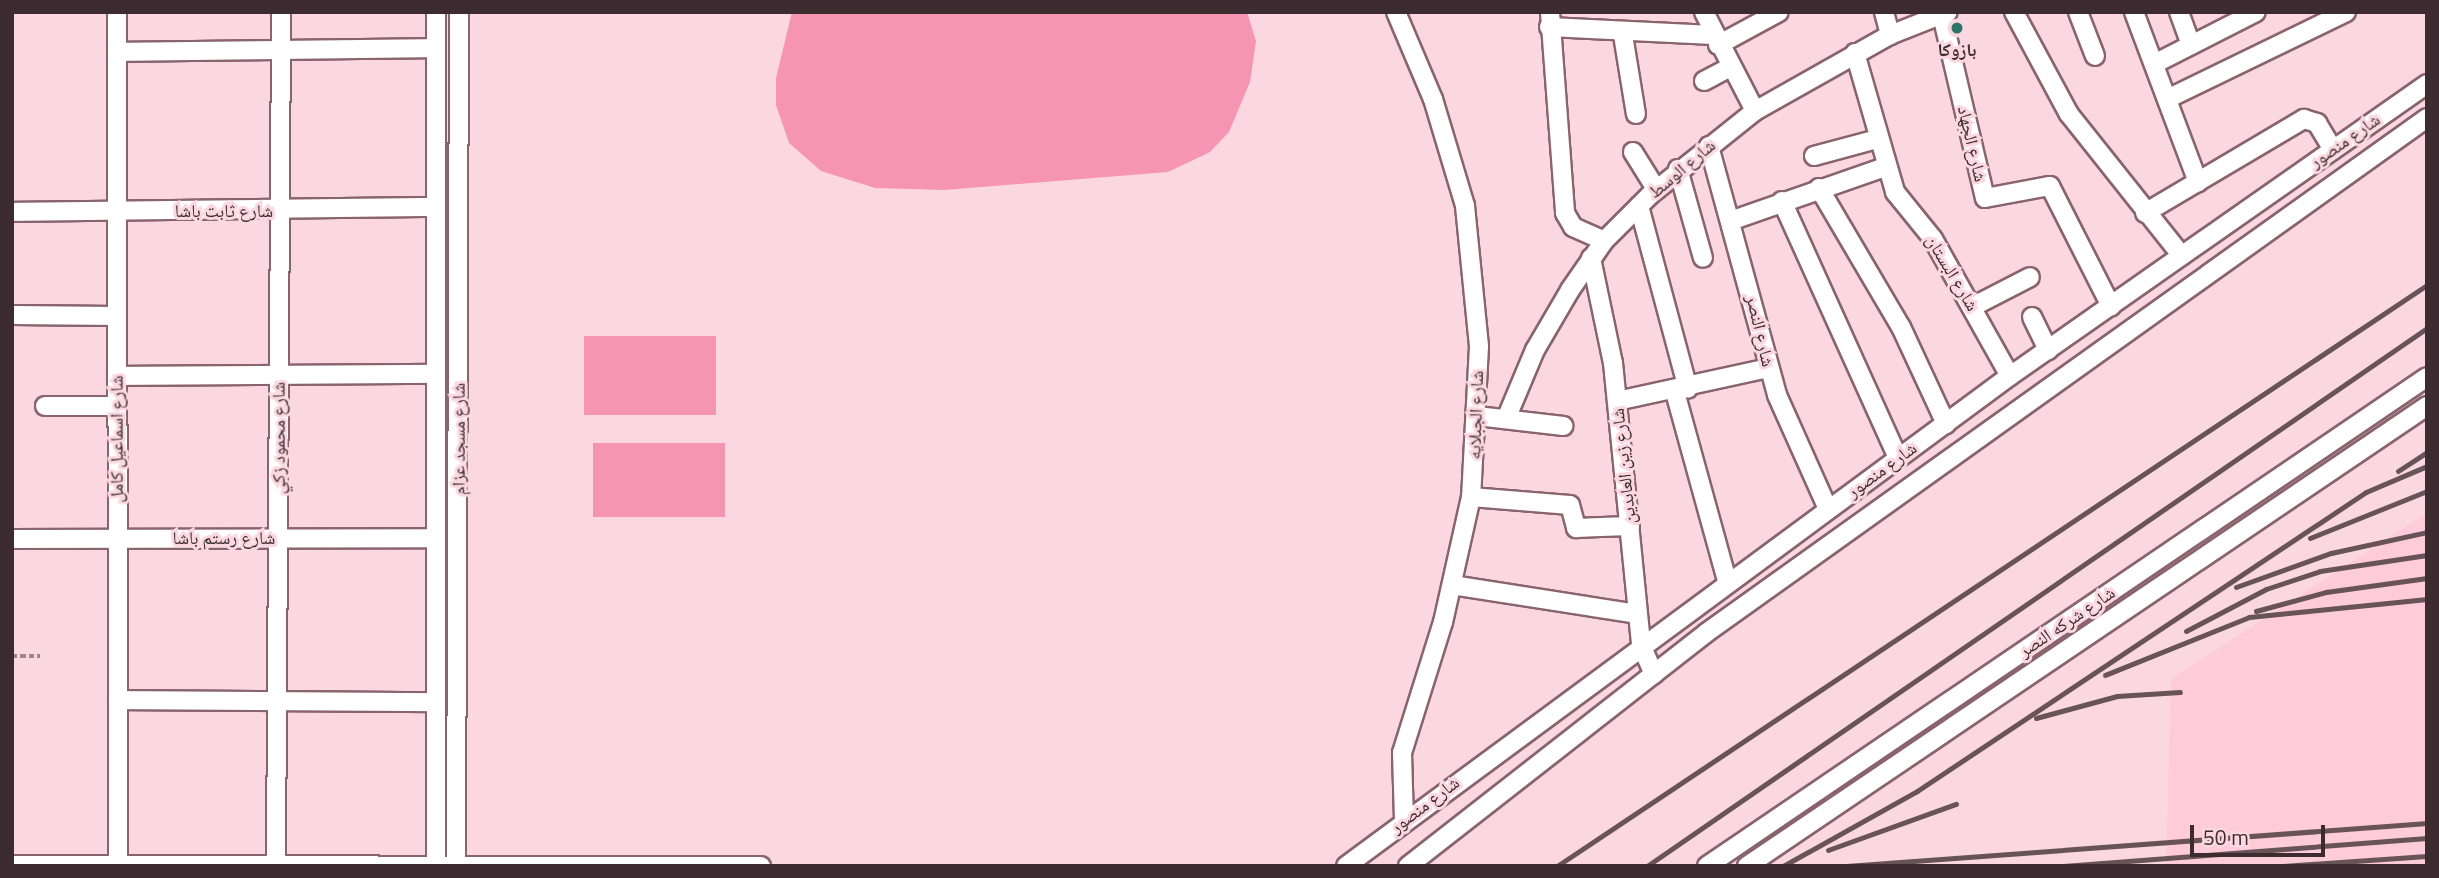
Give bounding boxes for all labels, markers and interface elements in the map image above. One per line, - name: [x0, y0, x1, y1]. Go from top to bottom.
- marker: بازوكا: [1949, 20, 1965, 36]
- place label: بازوكا: [1937, 39, 1977, 61]
- street label: شارع الجهاد: [1953, 104, 1991, 184]
- street label: شارع منصور: [2306, 109, 2384, 173]
- street label: شارع الوسط: [1644, 135, 1720, 203]
- street label: شارع ثابت باشا: [175, 200, 273, 222]
- street label: شارع البستان: [1921, 231, 1983, 315]
- street label: شارع النصر: [1741, 293, 1779, 369]
- street label: شارع الجبلايه: [1464, 370, 1488, 460]
- street label: شارع اسماعيل كامل: [106, 375, 128, 503]
- street label: شارع محمود زكي: [268, 382, 290, 494]
- street label: شارع مسجد عزام: [448, 383, 470, 495]
- street label: شارع زين العابدين: [1607, 407, 1641, 525]
- street label: شارع منصور: [1843, 437, 1921, 503]
- street label: شارع رستم باشا: [173, 527, 275, 549]
- street label: شارع شركه النصر: [2015, 582, 2119, 662]
- street label: شارع منصور: [1386, 772, 1464, 838]
- scale bar: [2194, 812, 2329, 856]
- text: 50 m: [2203, 821, 2249, 853]

